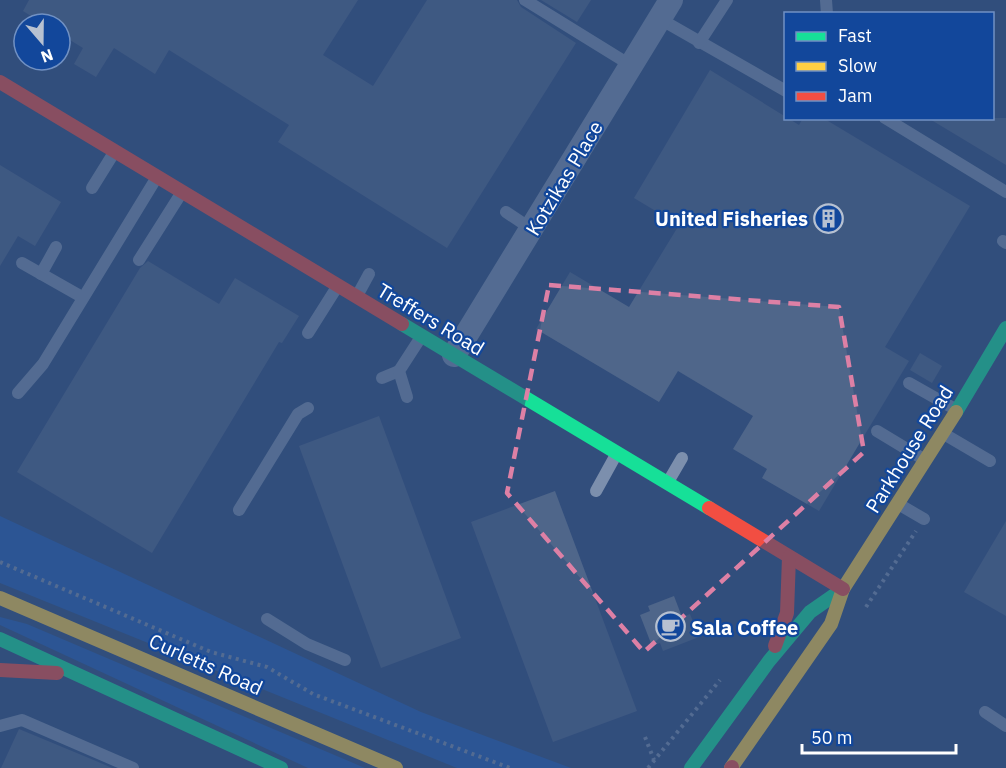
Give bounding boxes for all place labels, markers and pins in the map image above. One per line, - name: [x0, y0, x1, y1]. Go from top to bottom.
- building icon: United Fisheries: [813, 202, 845, 234]
- place label: United Fisheries: [655, 205, 808, 232]
- cafe icon: Sala Coffee: [654, 611, 686, 643]
- place label: Sala Coffee: [691, 614, 798, 641]

